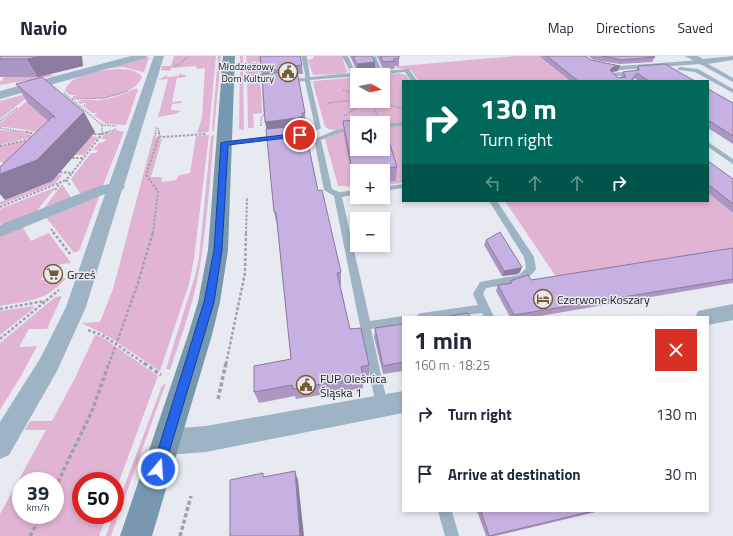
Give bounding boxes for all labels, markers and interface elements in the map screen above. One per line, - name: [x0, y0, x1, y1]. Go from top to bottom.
- text: Navio: [20, 13, 67, 42]
- text: Map: [548, 17, 574, 38]
- text: Directions: [596, 17, 655, 38]
- text: Saved: [677, 17, 713, 38]
- place label: Młodzieżowy Dom Kultury: [218, 59, 274, 86]
- public building icon: Młodzieżowy Dom Kultury: [277, 61, 299, 83]
- north arrow: [350, 68, 390, 108]
- map controls: [350, 68, 390, 252]
- text: 130 m: [480, 87, 557, 130]
- icon: right: [414, 96, 466, 148]
- button: sound: [350, 116, 390, 156]
- pin: [283, 118, 317, 152]
- icon: arrive: [289, 124, 311, 146]
- text: Turn right: [480, 126, 553, 153]
- button: +: [350, 164, 390, 204]
- icon: left: [482, 172, 504, 194]
- icon: ahead: [524, 172, 546, 194]
- icon: ahead: [566, 172, 588, 194]
- icon: right: [608, 172, 630, 194]
- button: −: [350, 212, 390, 252]
- supermarket icon: Grześ: [42, 263, 64, 285]
- place label: Grześ: [67, 265, 96, 284]
- hotel icon: Czerwone Koszary: [532, 288, 554, 310]
- place label: Czerwone Koszary: [557, 290, 650, 309]
- text: 1 min: [414, 322, 472, 358]
- button: close: [655, 329, 697, 371]
- text: 160 m · 18:25: [414, 355, 490, 375]
- place label: FUP Oleśnica Śląska 1: [320, 369, 386, 402]
- public building icon: FUP Oleśnica Śląska 1: [295, 374, 317, 396]
- icon: right: [414, 403, 436, 425]
- text: Turn right: [448, 403, 512, 426]
- text: 130 m: [656, 403, 697, 426]
- position arrow: [137, 448, 179, 490]
- icon: arrive: [414, 463, 436, 485]
- text: Arrive at destination: [448, 463, 581, 486]
- text: 30 m: [664, 463, 697, 486]
- speed limit sign: 50: [72, 472, 124, 524]
- text: 39: [27, 477, 49, 508]
- text: km/h: [27, 500, 49, 515]

